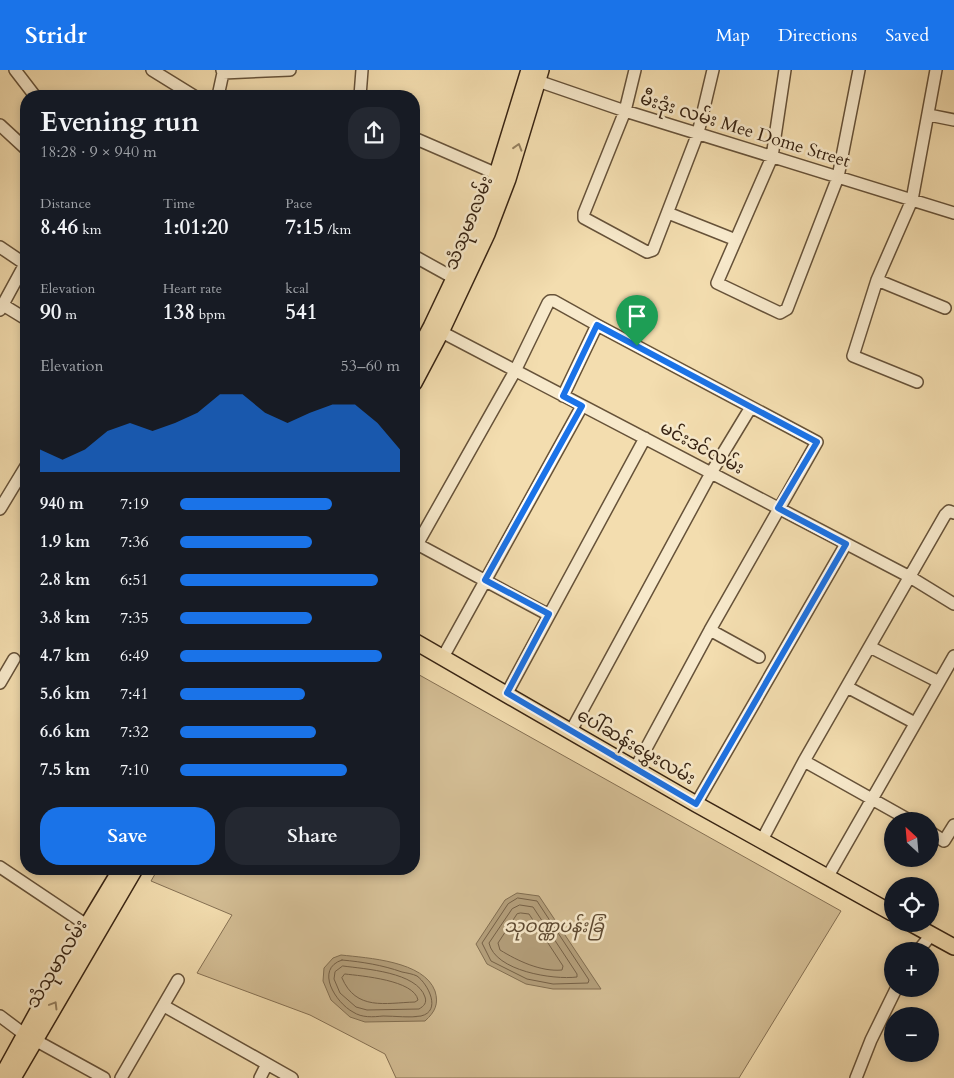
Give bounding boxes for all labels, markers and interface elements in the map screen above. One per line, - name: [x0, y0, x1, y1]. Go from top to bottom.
- text: Stridr: [25, 19, 87, 52]
- text: Map: [716, 23, 750, 48]
- text: Directions: [778, 23, 857, 48]
- text: Saved: [885, 23, 929, 48]
- street label: မီးဒုံး လမ်း Mee Dome Street: [636, 84, 854, 176]
- text: Evening run: [40, 103, 199, 141]
- button: share: [348, 107, 400, 159]
- text: 18:28 · 9 × 940 m: [40, 141, 157, 163]
- one-way arrow: [512, 143, 522, 152]
- street label: သံသုမာလမ်း: [438, 172, 501, 275]
- text: Distance: [40, 194, 91, 213]
- text: Time: [163, 194, 195, 213]
- text: Pace: [285, 194, 312, 213]
- text: 8.46: [40, 213, 78, 242]
- text: 1:01:20: [163, 213, 229, 242]
- text: 7:15: [285, 213, 324, 242]
- text: km: [78, 220, 101, 239]
- text: /km: [324, 220, 351, 239]
- text: Elevation: [40, 279, 96, 298]
- text: Heart rate: [163, 279, 222, 298]
- text: kcal: [285, 279, 309, 298]
- pin: [616, 295, 658, 346]
- text: 90: [40, 298, 62, 327]
- text: 138: [163, 298, 195, 327]
- text: 541: [285, 298, 318, 327]
- icon: arrive: [623, 302, 651, 330]
- text: m: [62, 305, 77, 324]
- text: bpm: [195, 305, 226, 324]
- text: Elevation: [40, 355, 104, 377]
- text: 53–60 m: [341, 355, 400, 377]
- street label: မင်းဒင်လမ်း: [656, 414, 749, 481]
- text: 940 m: [40, 493, 84, 515]
- text: 7:19: [120, 493, 149, 515]
- text: 1.9 km: [40, 531, 90, 553]
- text: 7:36: [120, 531, 149, 553]
- text: 2.8 km: [40, 569, 90, 591]
- text: 6:51: [120, 569, 149, 591]
- text: 3.8 km: [40, 607, 90, 629]
- text: 7:35: [120, 607, 149, 629]
- text: 4.7 km: [40, 645, 90, 667]
- text: 6:49: [120, 645, 149, 667]
- text: 5.6 km: [40, 683, 90, 705]
- text: 7:41: [120, 683, 149, 705]
- street label: ပေါ်ဆန်းမွှေးလမ်း: [571, 702, 700, 793]
- text: 6.6 km: [40, 721, 90, 743]
- text: 7:32: [120, 721, 149, 743]
- text: 7.5 km: [40, 759, 90, 781]
- text: 7:10: [120, 759, 149, 781]
- button: Save: [40, 807, 215, 865]
- button: Share: [225, 807, 400, 865]
- north arrow: [884, 812, 939, 868]
- map controls: [884, 812, 939, 1062]
- button: locate: [884, 877, 939, 932]
- park label: သုဝဏ္ဏပန်းခြံ: [504, 913, 607, 941]
- street label: သံသုမာလမ်း: [20, 914, 95, 1014]
- button: +: [884, 942, 939, 997]
- one-way arrow: [48, 1002, 58, 1011]
- button: −: [884, 1007, 939, 1062]

